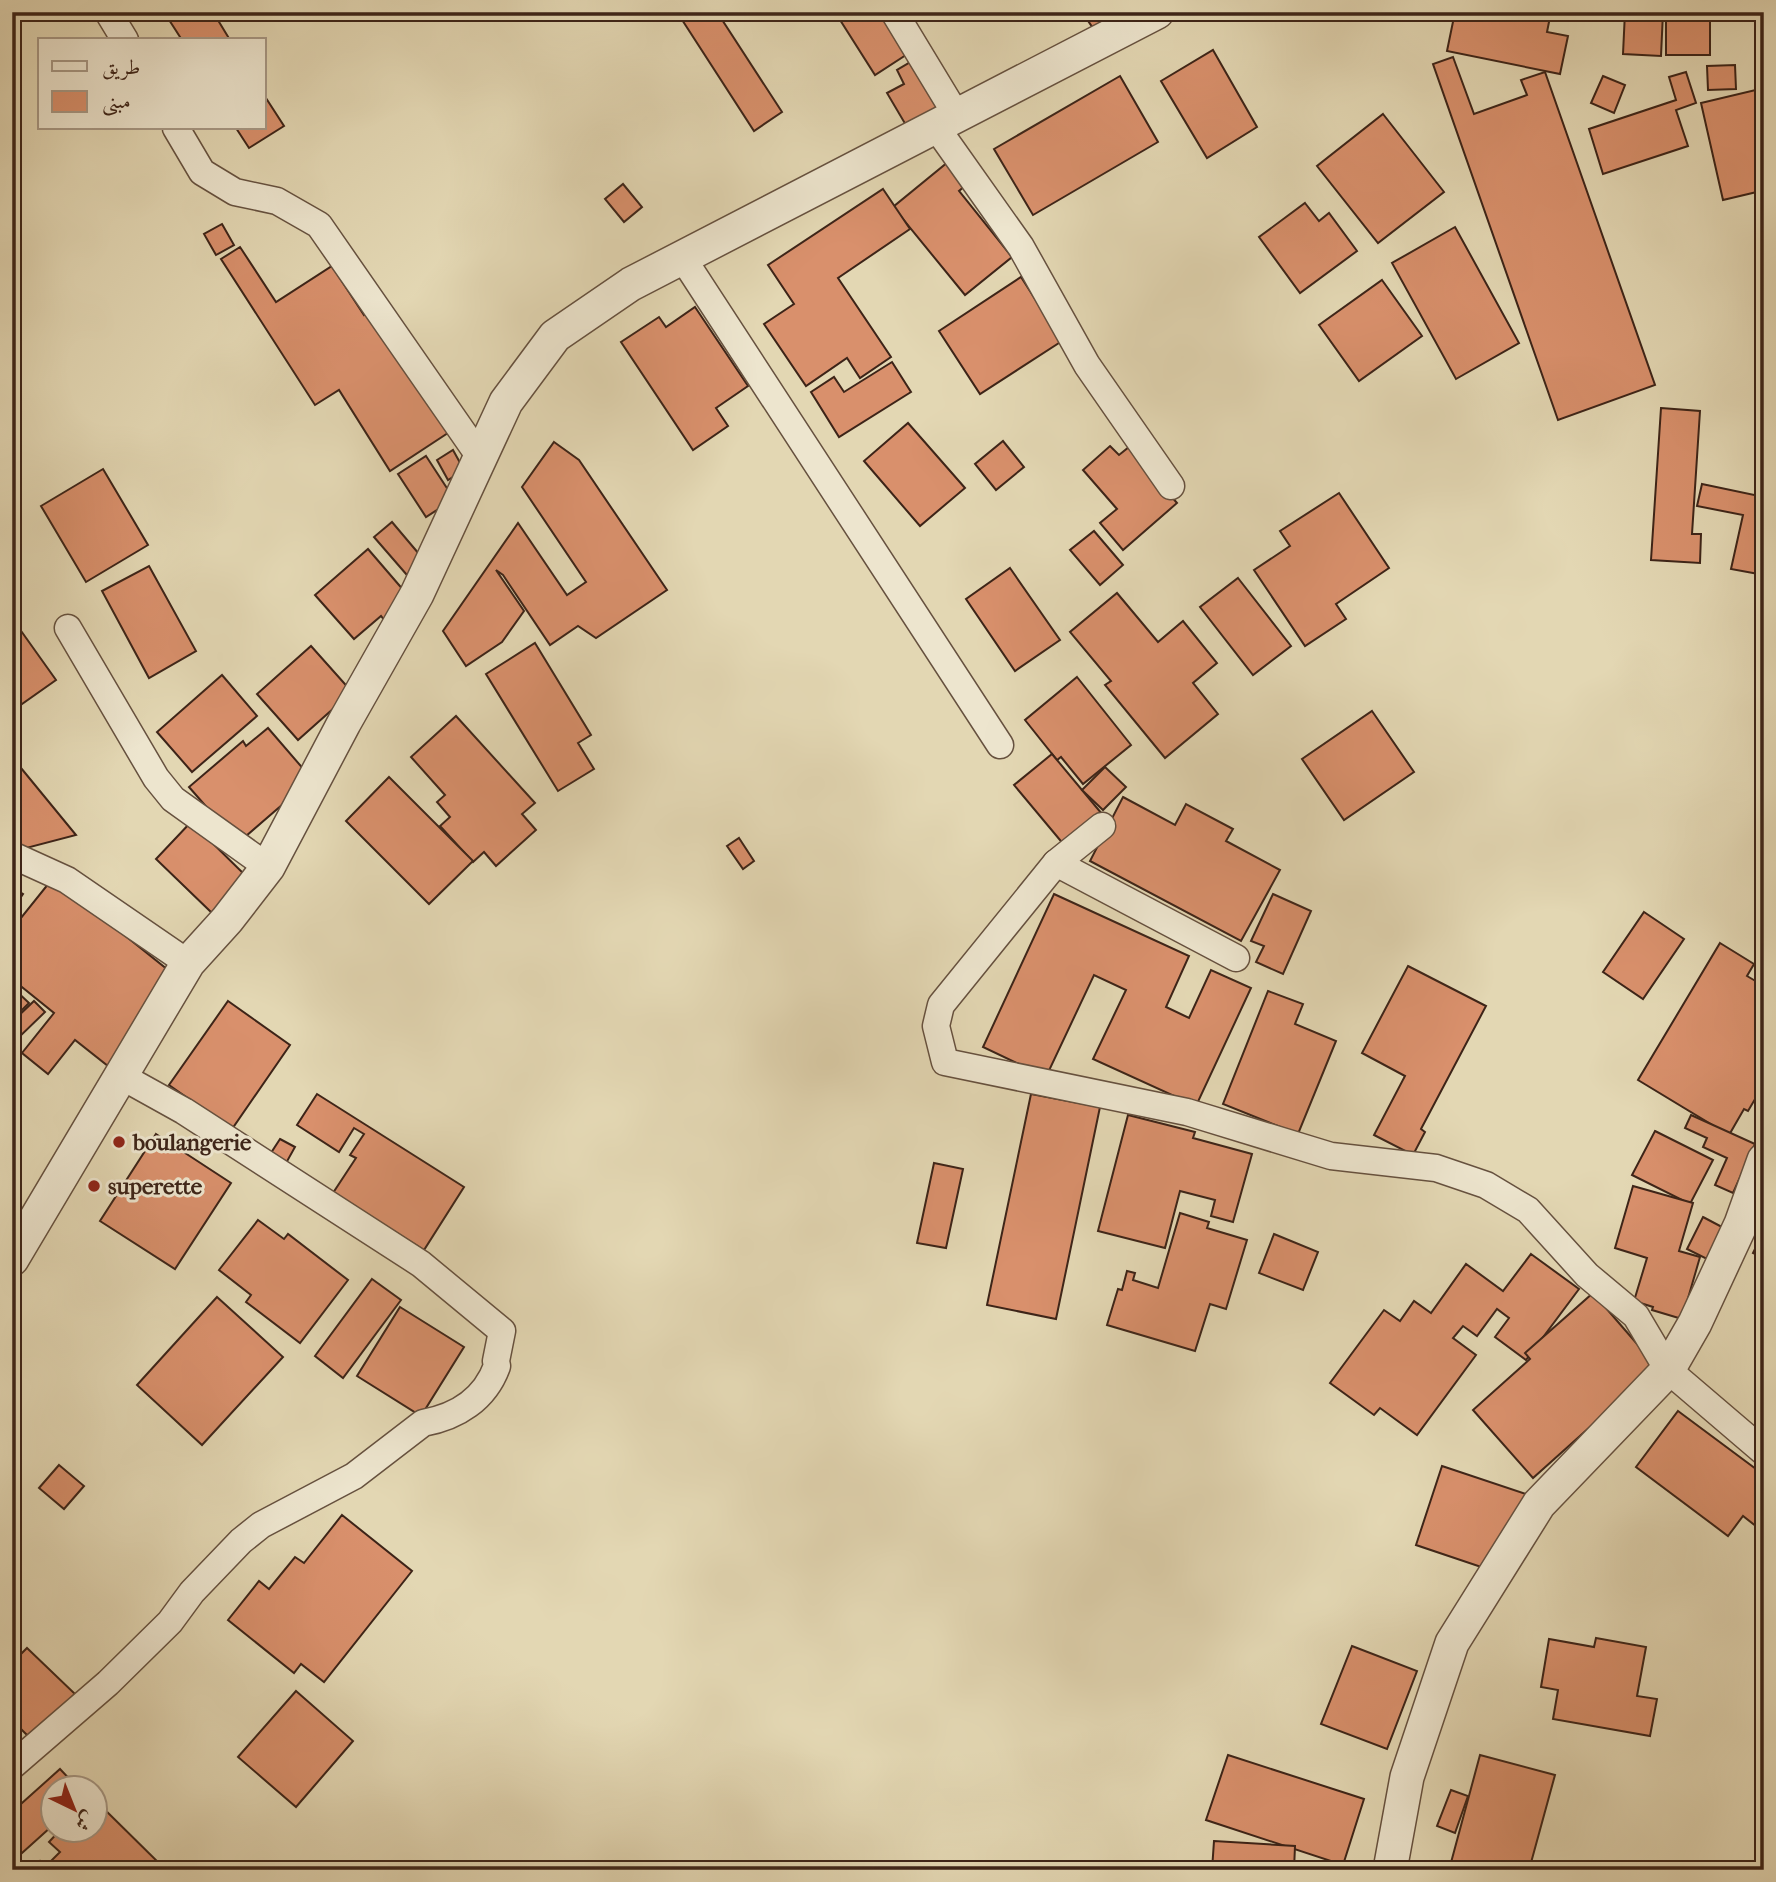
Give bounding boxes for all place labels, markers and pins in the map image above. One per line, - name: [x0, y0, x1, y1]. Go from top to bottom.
- place label: boulangerie: [132, 1129, 252, 1156]
- marker: boulangerie: [111, 1134, 127, 1150]
- place label: superette: [108, 1173, 203, 1200]
- marker: superette: [86, 1178, 102, 1194]

